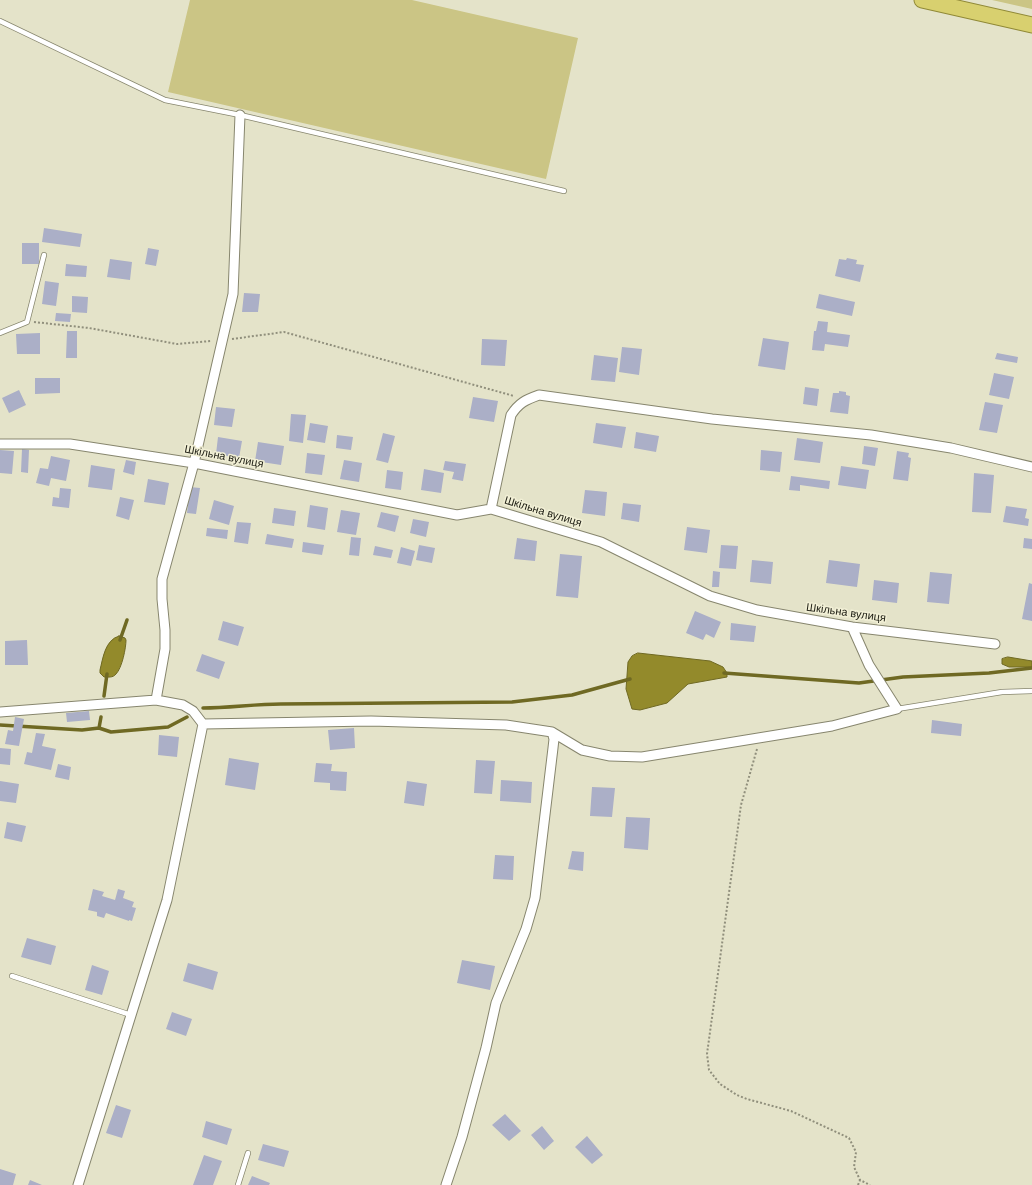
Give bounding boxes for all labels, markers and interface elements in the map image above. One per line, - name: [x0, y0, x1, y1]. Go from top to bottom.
- street label: Шкільна вулиця: [183, 443, 265, 471]
- street label: Шкільна вулиця: [503, 494, 583, 530]
- street label: Шкільна вулиця: [805, 601, 887, 625]

